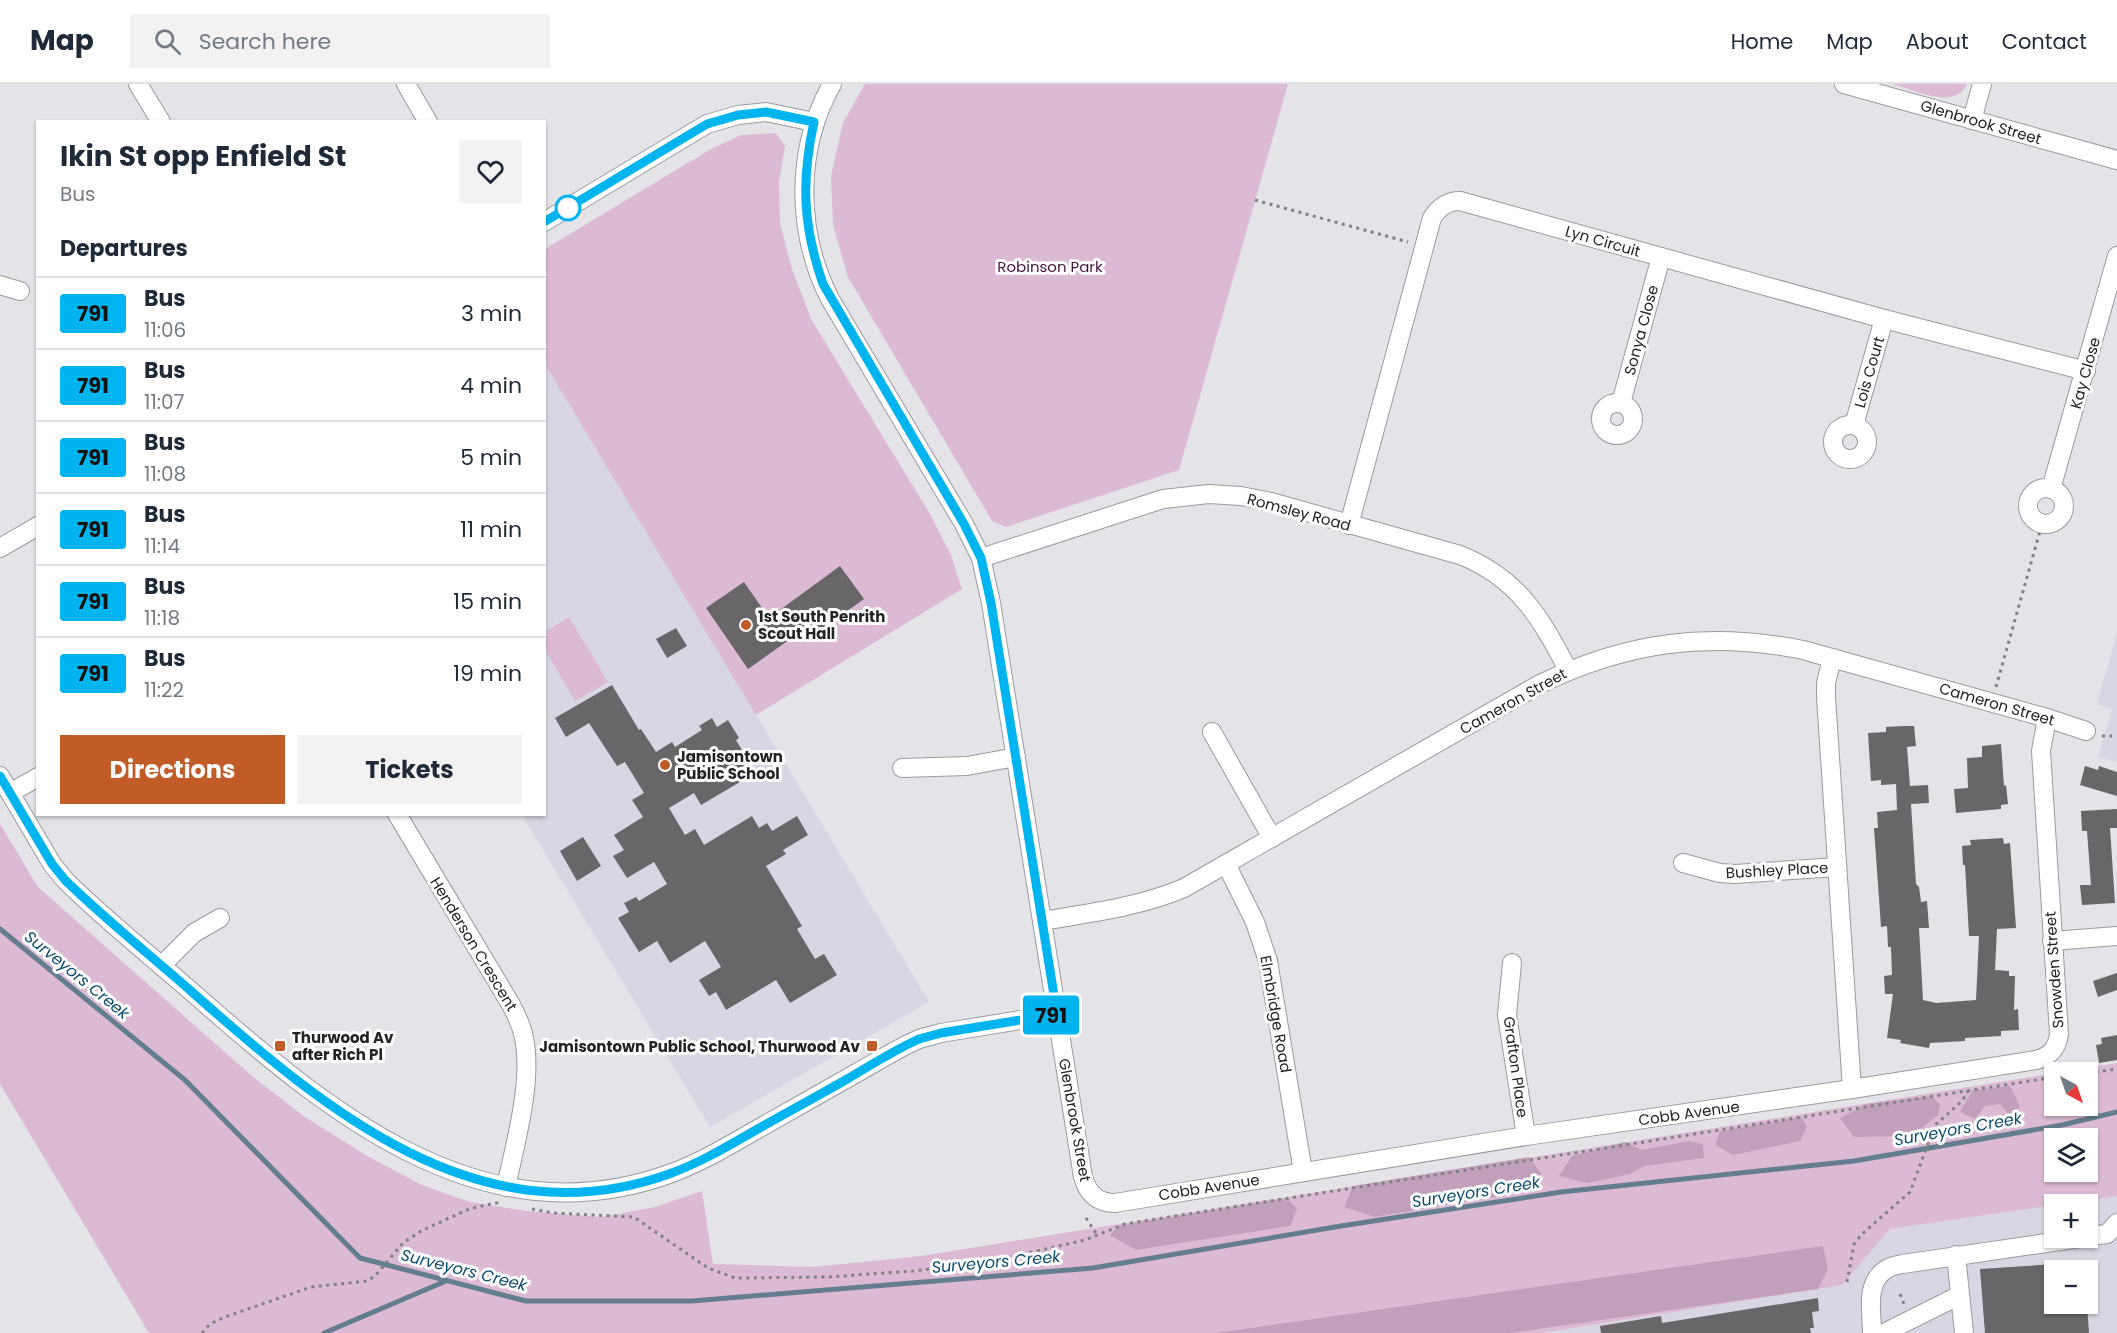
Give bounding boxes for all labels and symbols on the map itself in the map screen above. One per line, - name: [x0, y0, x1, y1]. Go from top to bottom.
- street label: Glenbrook Street: [1918, 95, 2044, 149]
- unlabelled marker: [555, 195, 581, 221]
- street label: Lyn Circuit: [1563, 220, 1643, 262]
- park label: Robinson Park: [997, 256, 1103, 277]
- street label: Sonya Close: [1619, 283, 1663, 377]
- street label: Lois Court: [1849, 334, 1889, 410]
- street label: Kay Close: [2065, 335, 2105, 411]
- street label: Romsley Road: [1245, 488, 1353, 536]
- place label: 1st South Penrith Scout Hall: [758, 606, 885, 644]
- marker: 1st South Penrith Scout Hall: [739, 618, 753, 632]
- street label: Cameron Street: [1456, 663, 1570, 739]
- street label: Cameron Street: [1937, 677, 2057, 731]
- place label: Jamisontown Public School: [677, 746, 783, 784]
- marker: Jamisontown Public School: [658, 758, 672, 772]
- street label: Bushley Place: [1725, 857, 1829, 883]
- street label: Henderson Crescent: [426, 873, 522, 1015]
- street label: Snowden Street: [2039, 911, 2069, 1029]
- water label: Surveyors Creek: [20, 925, 135, 1025]
- street label: Elmbridge Road: [1255, 954, 1297, 1074]
- line badge: 791: [1016, 996, 1086, 1034]
- street label: Grafton Place: [1499, 1015, 1533, 1119]
- place label: Thurwood Av after Rich Pl: [292, 1027, 394, 1065]
- place label: Jamisontown Public School, Thurwood Av: [539, 1036, 861, 1057]
- marker: Thurwood Av after Rich Pl: [273, 1039, 287, 1053]
- marker: Jamisontown Public School, Thurwood Av: [865, 1039, 879, 1053]
- street label: Glenbrook Street: [1054, 1057, 1096, 1183]
- north arrow: [2044, 1062, 2098, 1116]
- street label: Cobb Avenue: [1637, 1096, 1741, 1130]
- water label: Surveyors Creek: [1892, 1106, 2024, 1152]
- street label: Cobb Avenue: [1157, 1169, 1261, 1205]
- water label: Surveyors Creek: [1410, 1170, 1542, 1213]
- water label: Surveyors Creek: [399, 1243, 530, 1297]
- water label: Surveyors Creek: [931, 1245, 1062, 1279]

